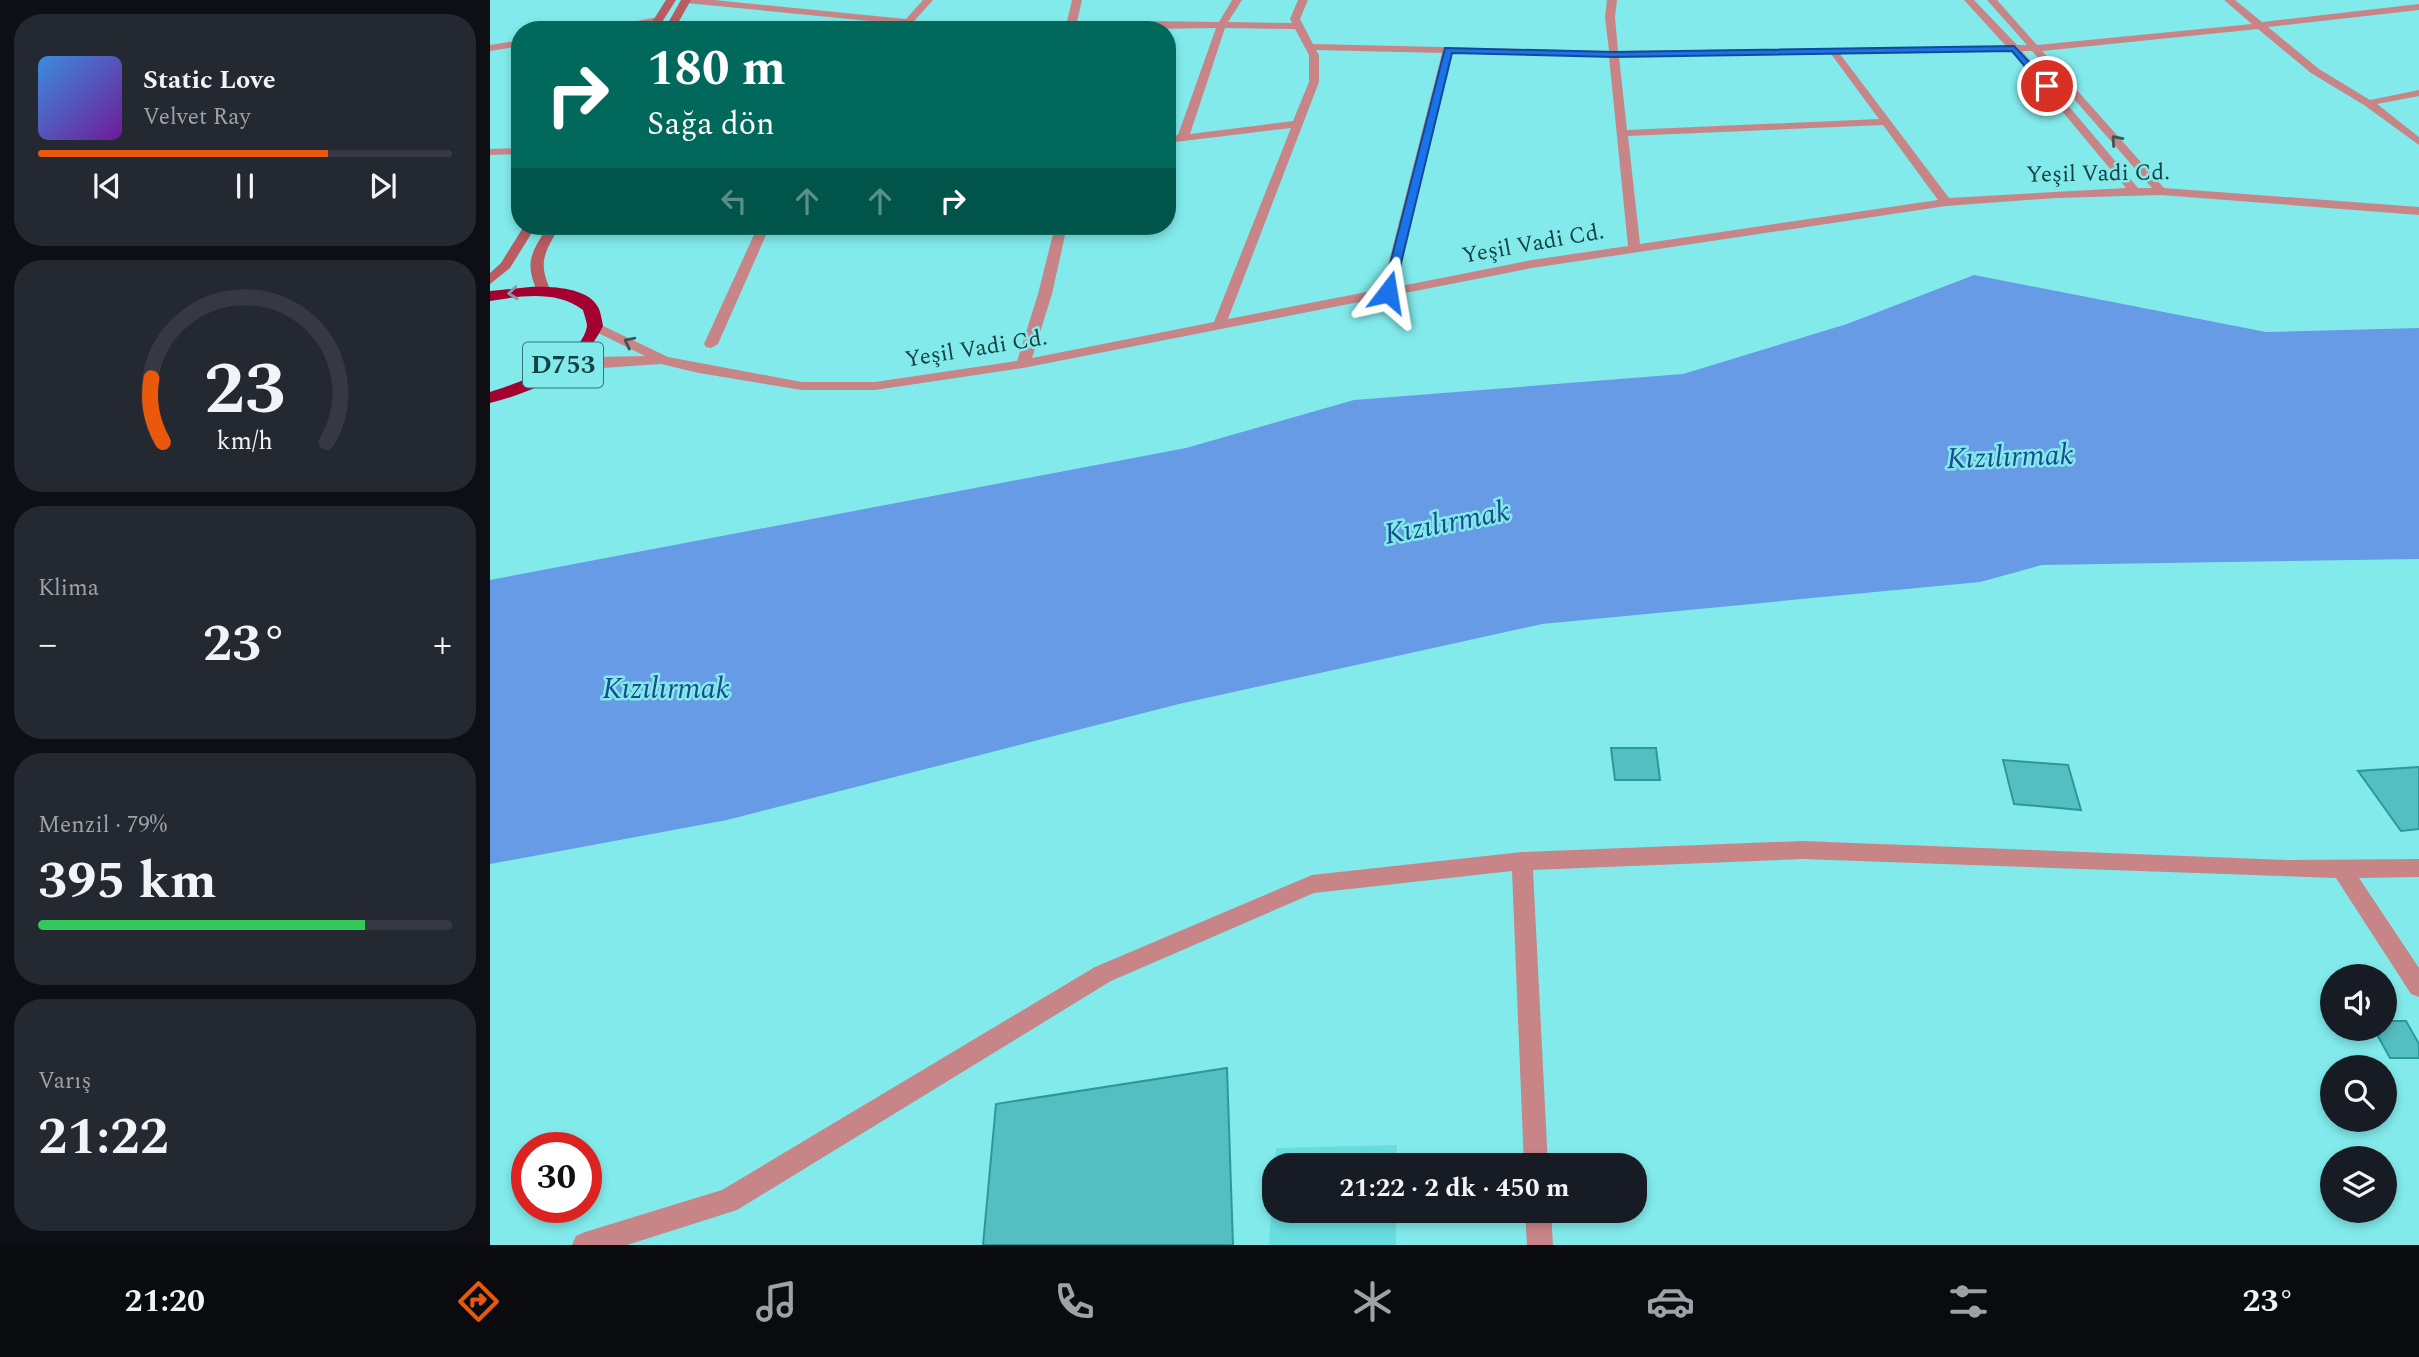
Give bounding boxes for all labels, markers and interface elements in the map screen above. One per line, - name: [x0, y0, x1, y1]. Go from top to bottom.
- text: 180 m: [647, 32, 786, 107]
- icon: right: [532, 49, 623, 140]
- pin: [2017, 56, 2077, 116]
- text: Static Love: [143, 60, 276, 100]
- icon: arrive: [2028, 67, 2066, 105]
- text: Velvet Ray: [143, 100, 250, 135]
- text: Sağa dön: [647, 100, 775, 149]
- one-way arrow: [2112, 135, 2124, 148]
- street label: Yeşil Vadi Cd.: [2026, 155, 2170, 193]
- icon: previous: [88, 167, 126, 205]
- icon: pause: [226, 167, 264, 205]
- icon: next: [364, 167, 402, 205]
- icon: left: [715, 182, 753, 220]
- icon: ahead: [788, 182, 826, 220]
- icon: ahead: [861, 182, 899, 220]
- icon: right: [934, 182, 972, 220]
- street label: Yeşil Vadi Cd.: [1459, 214, 1607, 274]
- position arrow: [1351, 255, 1425, 329]
- one-way arrow: [507, 285, 518, 300]
- street label: Yeşil Vadi Cd.: [902, 320, 1050, 378]
- text: 23: [204, 336, 286, 447]
- one-way arrow: [624, 337, 636, 351]
- road number: D753: [523, 342, 603, 388]
- text: km/h: [217, 423, 273, 461]
- water label: Kızılırmak: [1946, 432, 2074, 482]
- water label: Kızılırmak: [1380, 488, 1514, 558]
- text: Klima: [38, 571, 99, 606]
- text: 23°: [203, 605, 287, 684]
- text: −: [38, 616, 57, 674]
- text: +: [433, 616, 452, 674]
- water label: Kızılırmak: [602, 666, 730, 712]
- text: Menzil · 79%: [38, 808, 167, 843]
- text: 395 km: [38, 842, 217, 921]
- map controls: [2320, 964, 2397, 1223]
- button: sound: [2320, 964, 2397, 1041]
- button: search: [2320, 1055, 2397, 1132]
- text: Varış: [38, 1064, 91, 1099]
- text: 21:22: [38, 1098, 169, 1177]
- speed limit sign: 30: [511, 1132, 602, 1223]
- button: layers: [2320, 1146, 2397, 1223]
- text: 21:22 · 2 dk · 450 m: [1340, 1168, 1569, 1208]
- text: 21:20: [125, 1277, 205, 1326]
- icon: directions: [454, 1277, 503, 1326]
- icon: music: [752, 1277, 801, 1326]
- icon: phone: [1050, 1277, 1099, 1326]
- icon: climate: [1348, 1277, 1397, 1326]
- icon: car: [1646, 1277, 1695, 1326]
- icon: filters: [1944, 1277, 1993, 1326]
- text: 23°: [2242, 1277, 2294, 1326]

